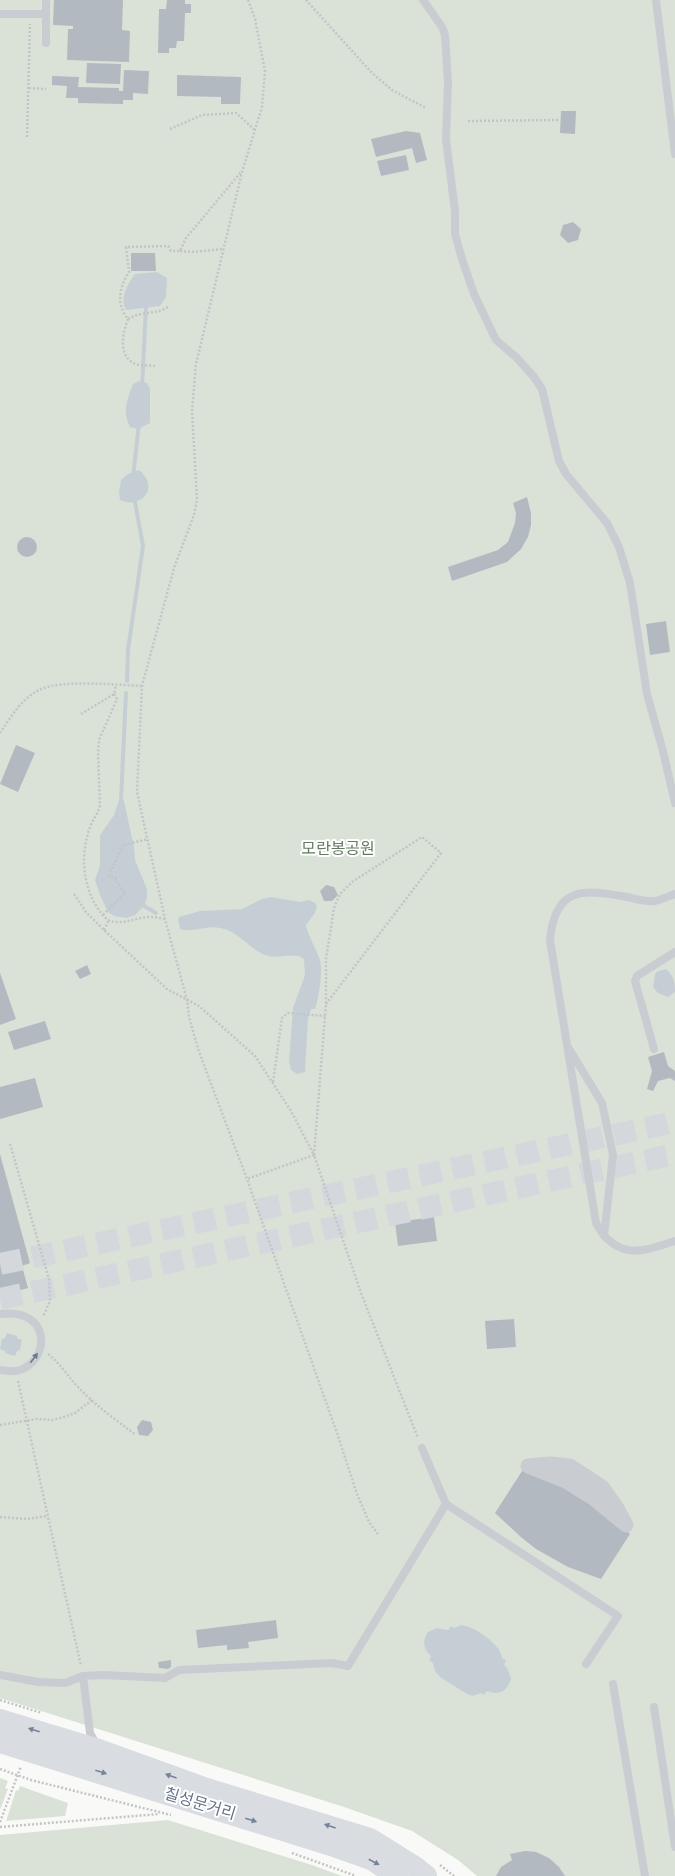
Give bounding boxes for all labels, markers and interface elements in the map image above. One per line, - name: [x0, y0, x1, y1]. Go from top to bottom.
- park label: 모란봉공원: [301, 841, 375, 857]
- one-way arrow: [30, 1352, 38, 1363]
- one-way arrow: [28, 1727, 40, 1733]
- one-way arrow: [95, 1770, 107, 1776]
- one-way arrow: [164, 1773, 176, 1779]
- street label: 칠성문거리: [162, 1785, 238, 1822]
- one-way arrow: [246, 1817, 258, 1823]
- one-way arrow: [324, 1823, 336, 1829]
- one-way arrow: [369, 1858, 380, 1865]

